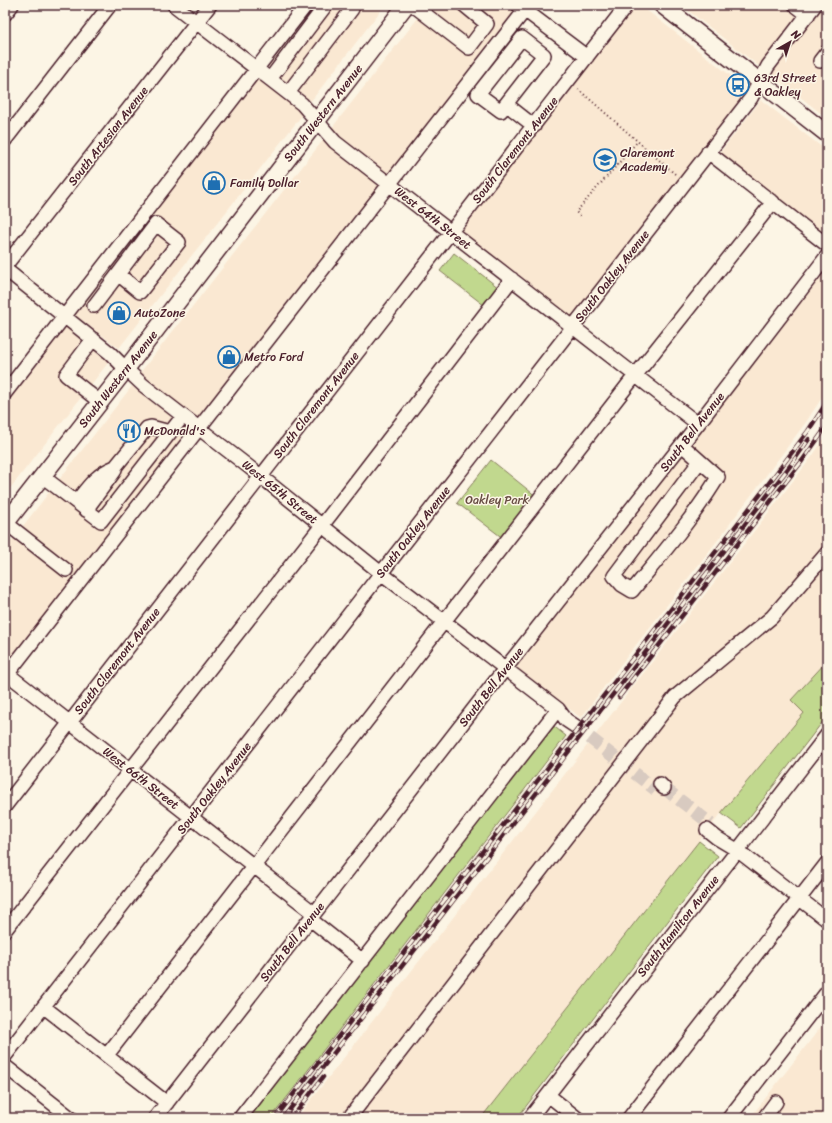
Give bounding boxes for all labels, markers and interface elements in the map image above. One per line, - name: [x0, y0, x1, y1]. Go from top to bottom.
- north arrow: [770, 22, 810, 62]
- text: N: [786, 24, 805, 45]
- street label: South Western Avenue: [278, 59, 368, 167]
- place label: 63rd Street & Oakley: [754, 67, 817, 103]
- bus stop icon: 63rd Street & Oakley: [725, 72, 751, 98]
- street label: South Artesian Avenue: [62, 81, 154, 191]
- street label: South Claremont Avenue: [466, 92, 564, 208]
- place label: Claremont Academy: [619, 142, 675, 178]
- school or university icon: Claremont Academy: [592, 147, 618, 173]
- shop icon: Family Dollar: [201, 170, 227, 196]
- place label: Family Dollar: [230, 172, 300, 194]
- street label: West 64th Street: [390, 181, 476, 255]
- street label: South Oakley Avenue: [569, 225, 655, 327]
- shop icon: AutoZone: [106, 300, 132, 326]
- place label: AutoZone: [133, 302, 185, 324]
- street label: South Western Avenue: [73, 325, 163, 433]
- shop icon: Metro Ford: [216, 344, 242, 370]
- place label: Metro Ford: [244, 346, 305, 368]
- street label: South Claremont Avenue: [267, 347, 365, 463]
- street label: South Bell Avenue: [654, 387, 731, 477]
- restaurant icon: McDonald's: [116, 418, 142, 444]
- place label: McDonald's: [144, 420, 206, 442]
- street label: West 65th Street: [237, 454, 323, 530]
- street label: South Oakley Avenue: [370, 481, 456, 583]
- park label: Oakley Park: [465, 489, 529, 511]
- street label: South Claremont Avenue: [68, 603, 166, 719]
- street label: South Bell Avenue: [453, 642, 530, 732]
- street label: South Oakley Avenue: [171, 737, 257, 839]
- street label: West 66th Street: [98, 741, 184, 815]
- street label: South Hamilton Avenue: [631, 870, 725, 982]
- street label: South Bell Avenue: [254, 897, 331, 987]

